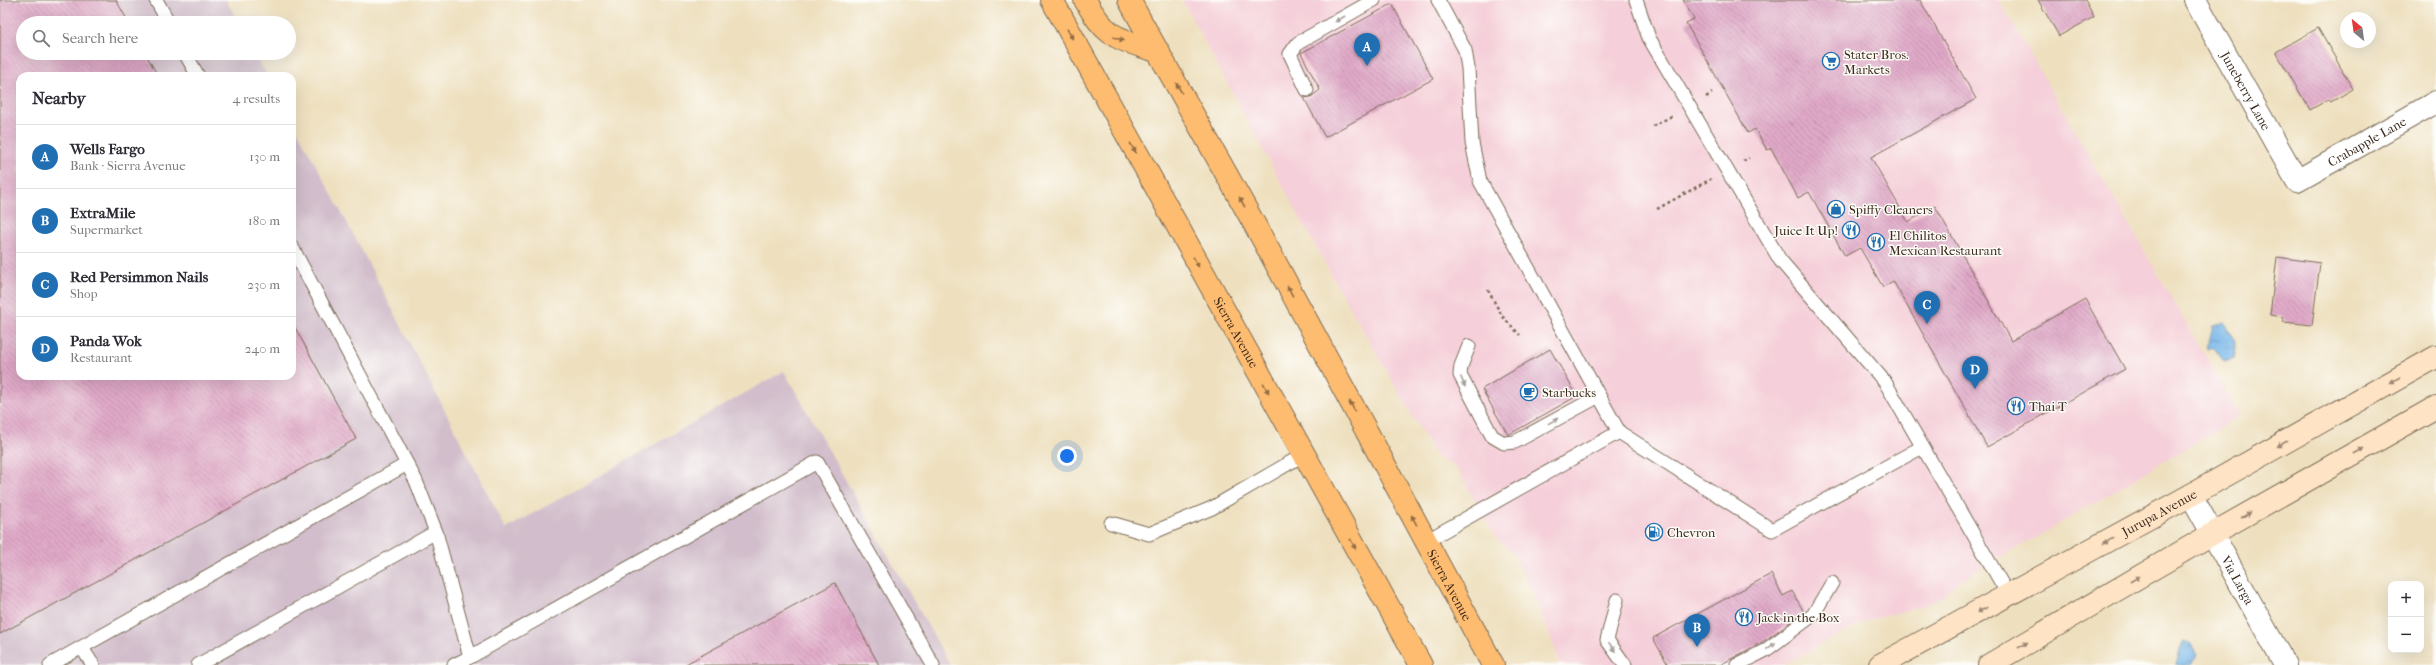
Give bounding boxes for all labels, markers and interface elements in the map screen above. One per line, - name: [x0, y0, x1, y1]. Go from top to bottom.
- north arrow: [2340, 12, 2376, 48]
- search box: [16, 16, 296, 60]
- one-way arrow: [1334, 16, 1346, 23]
- icon: search: [30, 27, 52, 49]
- one-way arrow: [1067, 28, 1074, 40]
- text: Search here: [62, 29, 138, 47]
- pin: A: [1354, 33, 1380, 66]
- one-way arrow: [1114, 36, 1126, 42]
- place label: Stater Bros. Markets: [1844, 47, 1909, 77]
- street label: Juneberry Lane: [2217, 48, 2274, 133]
- supermarket icon: Stater Bros. Markets: [1821, 51, 1841, 71]
- one-way arrow: [1175, 82, 1182, 94]
- text: Nearby: [32, 88, 86, 108]
- text: 4 results: [233, 91, 280, 106]
- street label: Crabapple Lane: [2325, 113, 2409, 170]
- text: Wells Fargo: [70, 140, 145, 158]
- one-way arrow: [1130, 142, 1136, 154]
- text: A: [41, 149, 49, 164]
- text: 130 m: [249, 149, 280, 164]
- text: Bank · Sierra Avenue: [70, 158, 186, 173]
- one-way arrow: [1238, 196, 1245, 208]
- shop icon: Spiffy Cleaners: [1826, 199, 1846, 219]
- place label: Spiffy Cleaners: [1849, 202, 1933, 217]
- text: ExtraMile: [70, 204, 135, 222]
- text: B: [41, 213, 49, 228]
- text: 180 m: [248, 213, 280, 228]
- restaurant icon: Juice It Up!: [1841, 220, 1861, 240]
- text: Supermarket: [70, 222, 143, 237]
- place label: Juice It Up!: [1773, 223, 1838, 238]
- place label: El Chilitos Mexican Restaurant: [1889, 228, 2002, 258]
- restaurant icon: El Chilitos Mexican Restaurant: [1866, 232, 1886, 252]
- one-way arrow: [1193, 256, 1199, 268]
- text: Red Persimmon Nails: [70, 268, 208, 286]
- text: C: [41, 277, 49, 292]
- text: 230 m: [247, 277, 280, 292]
- one-way arrow: [1287, 285, 1294, 297]
- text: Shop: [70, 286, 98, 301]
- pin: C: [1914, 291, 1940, 324]
- street label: Sierra Avenue: [1211, 294, 1262, 371]
- text: Panda Wok: [70, 332, 142, 350]
- text: D: [40, 341, 50, 356]
- text: 240 m: [245, 341, 280, 356]
- text: Restaurant: [70, 350, 132, 365]
- pin: D: [1962, 356, 1988, 389]
- one-way arrow: [2389, 376, 2401, 383]
- one-way arrow: [1460, 377, 1466, 388]
- one-way arrow: [1262, 382, 1269, 394]
- cafe icon: Starbucks: [1519, 382, 1539, 402]
- place label: Starbucks: [1542, 385, 1596, 400]
- restaurant icon: Thai T: [2006, 396, 2026, 416]
- place label: Thai T: [2029, 399, 2067, 414]
- one-way arrow: [1349, 400, 1356, 411]
- one-way arrow: [1548, 417, 1559, 424]
- one-way arrow: [2276, 440, 2288, 447]
- your location: [1057, 446, 1077, 466]
- one-way arrow: [2353, 447, 2365, 454]
- street label: Jurupa Avenue: [2118, 486, 2200, 539]
- one-way arrow: [2240, 511, 2252, 518]
- one-way arrow: [1411, 514, 1417, 526]
- fuel station icon: Chevron: [1644, 522, 1664, 542]
- place label: Chevron: [1667, 525, 1716, 540]
- one-way arrow: [1349, 538, 1356, 550]
- one-way arrow: [2102, 538, 2114, 544]
- street label: Sierra Avenue: [1424, 547, 1475, 624]
- street label: Via Larga: [2218, 552, 2258, 608]
- one-way arrow: [2129, 576, 2141, 583]
- map controls: [2388, 581, 2424, 653]
- button: +: [2388, 581, 2424, 617]
- restaurant icon: Jack in the Box: [1734, 607, 1754, 627]
- one-way arrow: [1976, 607, 1988, 614]
- place label: Jack in the Box: [1756, 610, 1840, 625]
- pin: B: [1684, 614, 1710, 647]
- button: −: [2388, 617, 2424, 653]
- one-way arrow: [1608, 642, 1616, 653]
- one-way arrow: [1765, 642, 1776, 651]
- one-way arrow: [2017, 642, 2028, 649]

